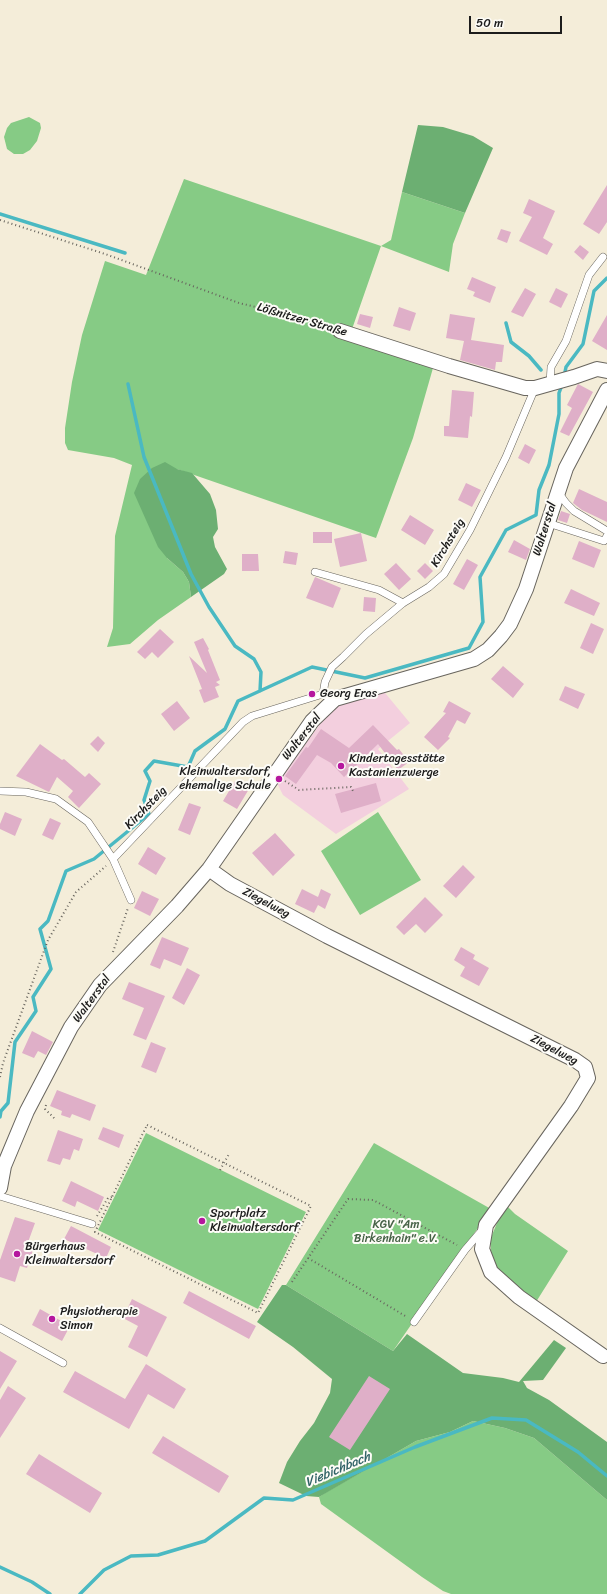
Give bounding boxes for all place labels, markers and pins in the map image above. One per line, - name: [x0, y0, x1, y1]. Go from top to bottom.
- place label: Georg Eras: [320, 687, 377, 701]
- marker: Georg Eras: [307, 689, 317, 699]
- place label: Kindertagesstätte Kastanienzwerge: [349, 752, 445, 780]
- marker: Kindertagesstätte Kastanienzwerge: [336, 761, 346, 771]
- place label: Kleinwaltersdorf, ehemalige Schule: [179, 765, 271, 793]
- marker: Kleinwaltersdorf, ehemalige Schule: [274, 774, 284, 784]
- place label: Sportplatz Kleinwaltersdorf: [210, 1207, 299, 1235]
- marker: Sportplatz Kleinwaltersdorf: [197, 1216, 207, 1226]
- place label: Bürgerhaus Kleinwaltersdorf: [25, 1240, 114, 1268]
- marker: Bürgerhaus Kleinwaltersdorf: [12, 1249, 22, 1259]
- place label: Physiotherapie Simon: [60, 1305, 138, 1333]
- marker: Physiotherapie Simon: [47, 1314, 57, 1324]

